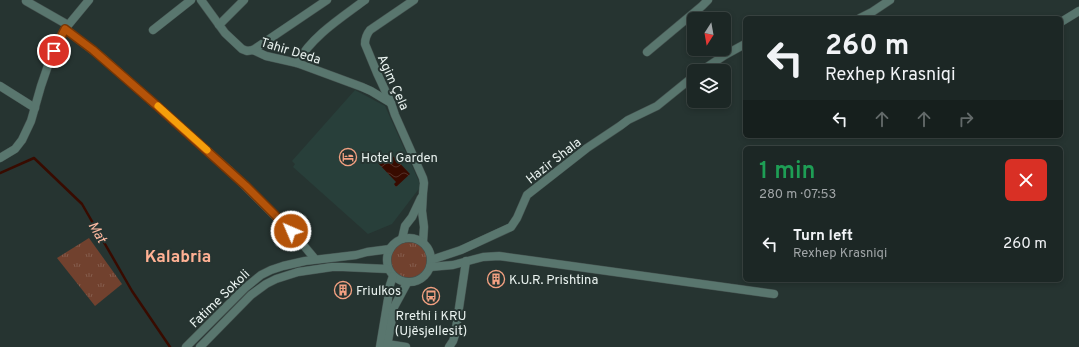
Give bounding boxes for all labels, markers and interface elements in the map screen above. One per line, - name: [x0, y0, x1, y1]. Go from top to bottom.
- north arrow: [687, 12, 731, 56]
- map controls: [687, 12, 731, 108]
- text: 260 m: [825, 29, 909, 65]
- icon: left: [759, 32, 811, 84]
- pin: [37, 34, 71, 68]
- street label: Tahir Deda: [258, 35, 323, 69]
- icon: arrive: [43, 40, 65, 62]
- street label: Agim Çela: [373, 53, 412, 113]
- button: layers: [687, 64, 731, 108]
- text: Rexhep Krasniqi: [825, 64, 955, 87]
- icon: left: [829, 108, 851, 130]
- icon: ahead: [871, 108, 893, 130]
- icon: ahead: [913, 108, 935, 130]
- icon: right: [955, 108, 977, 130]
- street label: Hazir Shala: [523, 135, 585, 188]
- hotel icon: Hotel Garden: [338, 147, 358, 167]
- place label: Hotel Garden: [361, 151, 438, 167]
- text: 1 min: [759, 157, 816, 187]
- button: close: [1005, 159, 1047, 201]
- text: 280 m · 07:53: [759, 187, 836, 203]
- position arrow: [270, 210, 312, 252]
- water label: Mat: [84, 219, 110, 248]
- text: Turn left: [793, 227, 853, 246]
- icon: left: [759, 233, 781, 255]
- text: 260 m: [1003, 235, 1047, 254]
- text: Rexhep Krasniqi: [793, 246, 887, 262]
- district label: Kalabria: [145, 247, 211, 269]
- street label: Fatime Sokoli: [187, 267, 254, 332]
- building icon: K.U.R. Prishtina: [486, 269, 506, 289]
- place label: K.U.R. Prishtina: [509, 273, 598, 289]
- building icon: Friulkos: [333, 280, 353, 300]
- place label: Friulkos: [356, 284, 401, 300]
- bus stop icon: Rrethi i KRU (Ujësjellesit): [421, 286, 441, 306]
- place label: Rrethi i KRU (Ujësjellesit): [395, 309, 467, 340]

